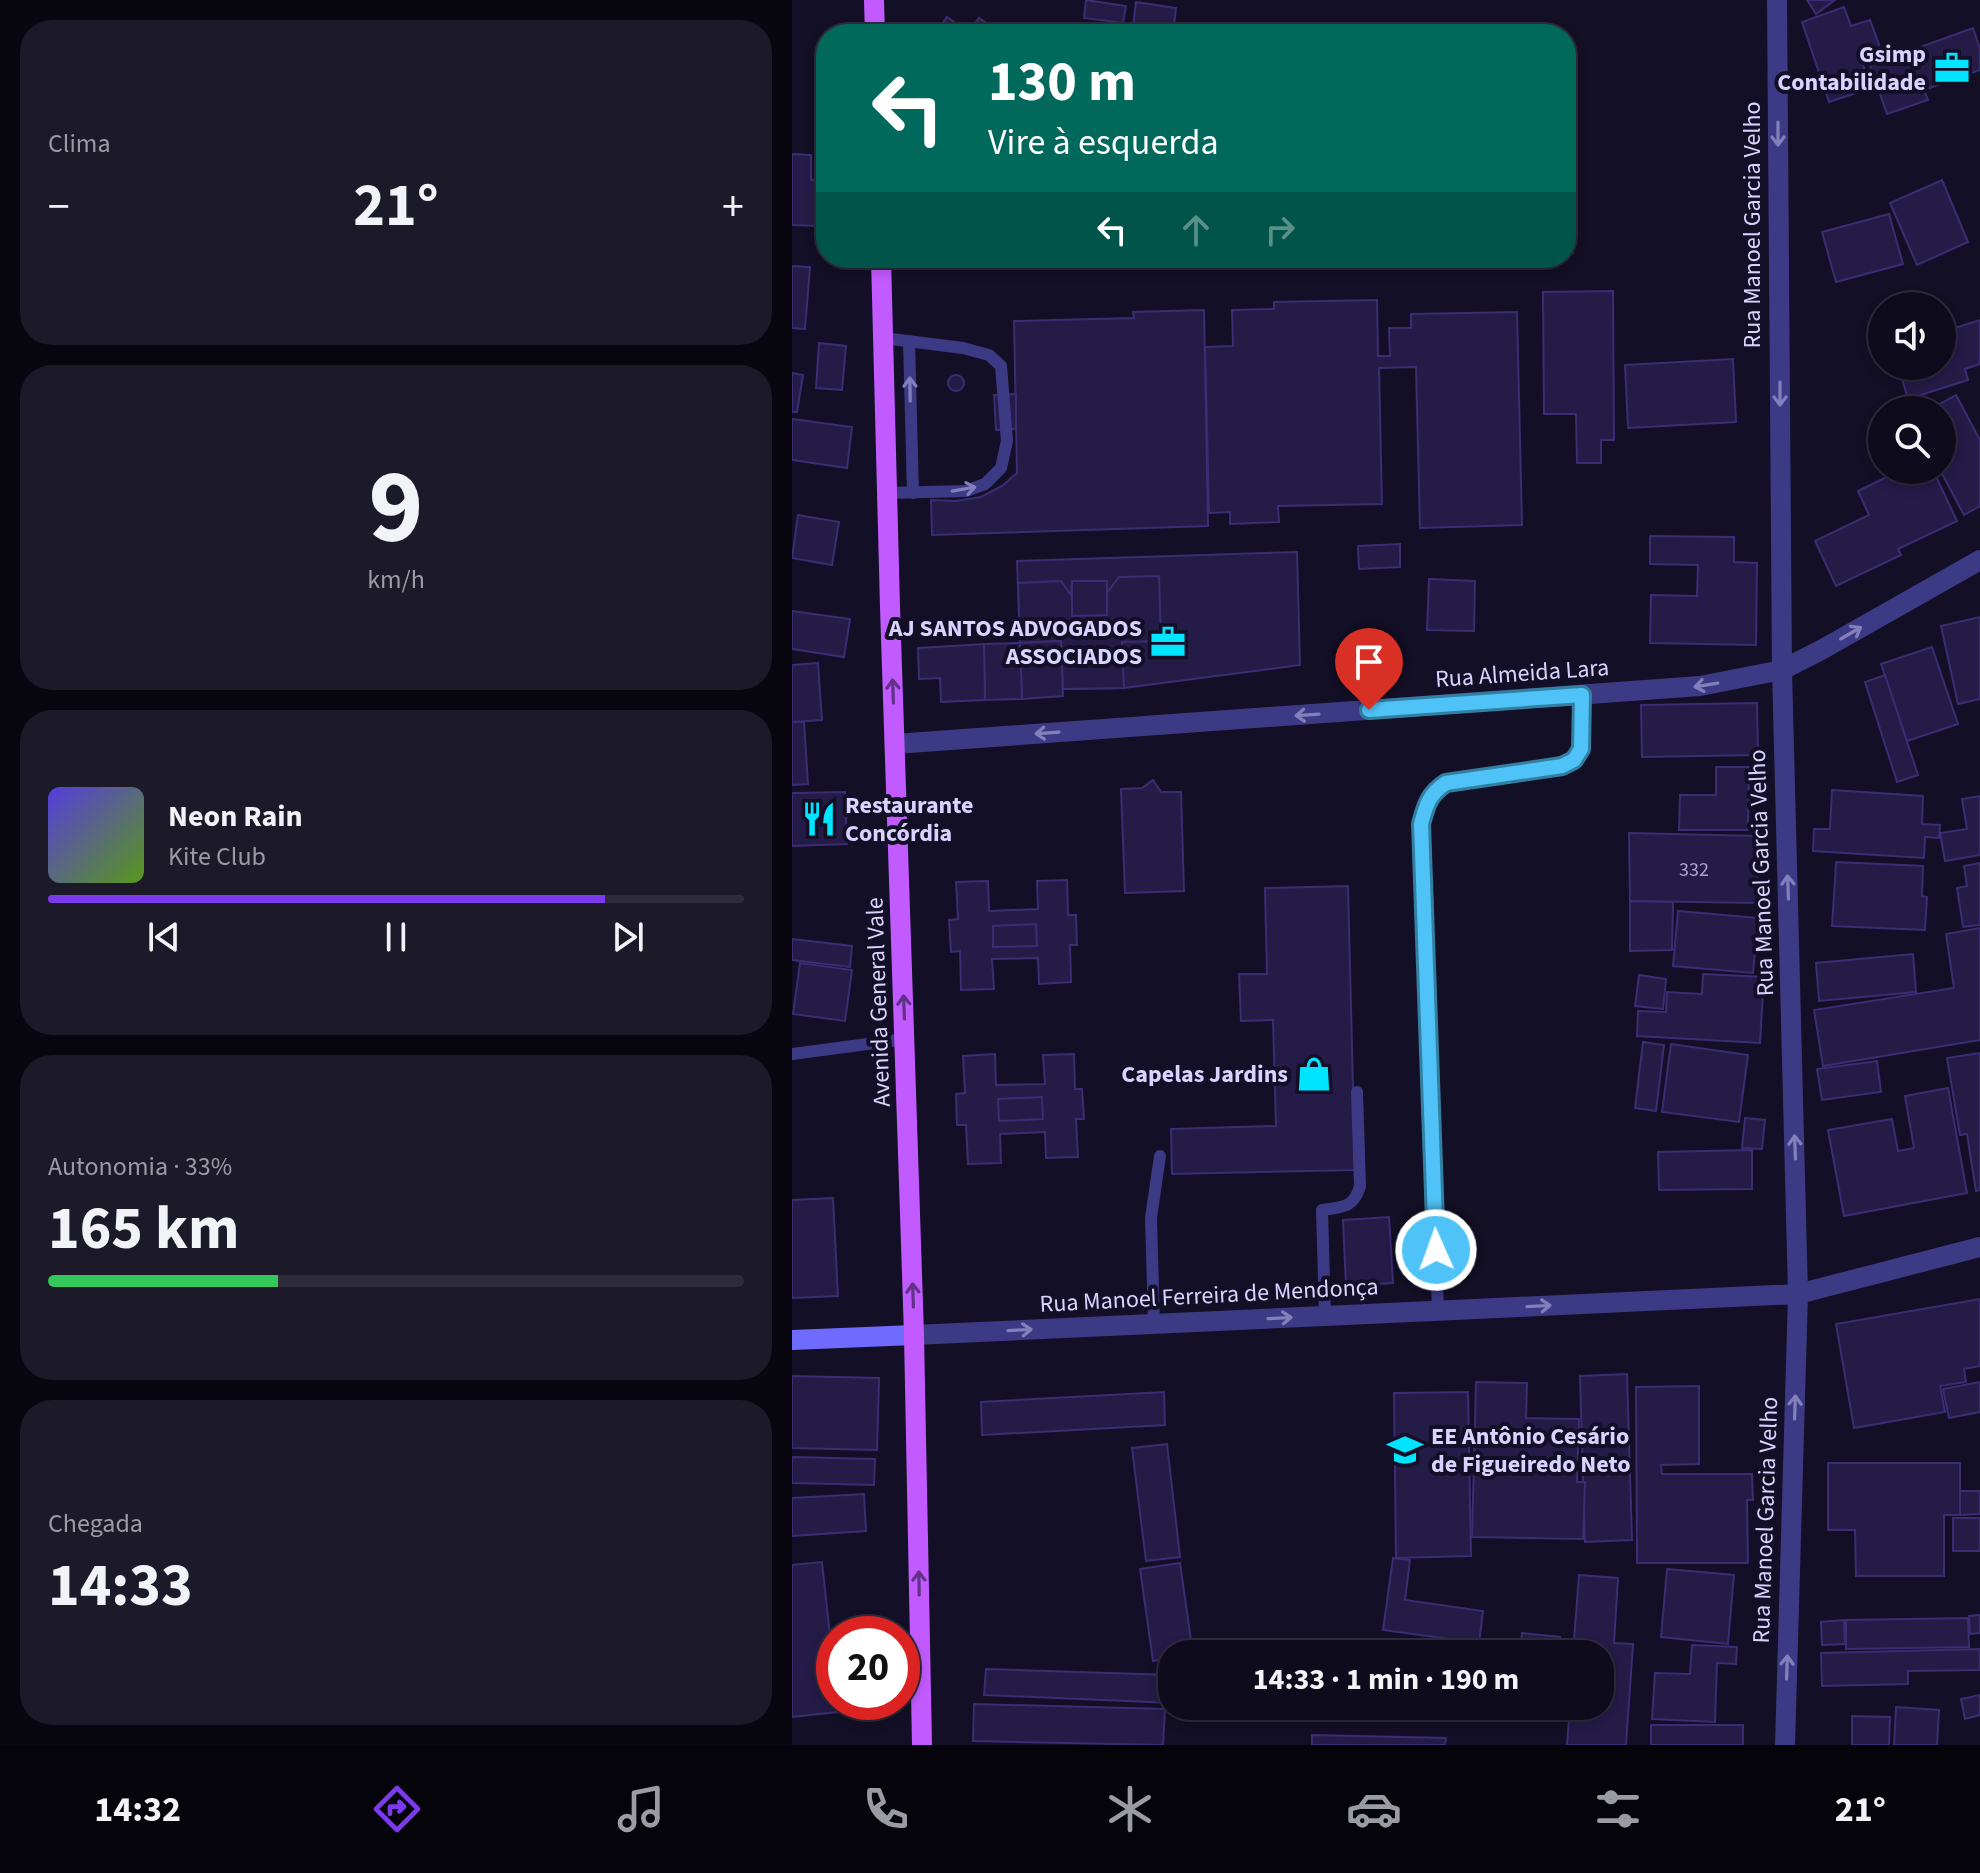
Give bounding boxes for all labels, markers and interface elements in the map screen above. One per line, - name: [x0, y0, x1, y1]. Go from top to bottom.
- place label: Gsimp Contabilidade: [1777, 37, 1926, 100]
- text: 130 m: [988, 43, 1136, 122]
- office icon: Gsimp Contabilidade: [1933, 49, 1971, 87]
- icon: left: [856, 56, 960, 160]
- street label: Rua Manoel Garcia Velho: [1735, 102, 1770, 348]
- text: Vire à esquerda: [988, 117, 1219, 168]
- one-way arrow: [1770, 120, 1786, 147]
- text: Clima: [48, 125, 111, 162]
- text: 21°: [353, 164, 439, 249]
- text: −: [48, 176, 70, 239]
- text: +: [722, 176, 744, 239]
- icon: left: [1090, 208, 1134, 252]
- icon: ahead: [1174, 208, 1218, 252]
- icon: right: [1258, 208, 1302, 252]
- map controls: [1868, 292, 1956, 484]
- button: sound: [1868, 292, 1956, 380]
- one-way arrow: [903, 376, 918, 403]
- one-way arrow: [1772, 380, 1788, 407]
- button: search: [1868, 396, 1956, 484]
- text: 9: [369, 435, 423, 583]
- one-way arrow: [951, 481, 977, 496]
- text: km/h: [367, 561, 425, 598]
- place label: AJ SANTOS ADVOGADOS ASSOCIADOS: [888, 611, 1142, 674]
- office icon: AJ SANTOS ADVOGADOS ASSOCIADOS: [1149, 623, 1187, 661]
- one-way arrow: [1839, 625, 1862, 641]
- pin: [1335, 628, 1403, 710]
- icon: arrive: [1347, 640, 1391, 684]
- street label: Rua Almeida Lara: [1434, 650, 1610, 697]
- one-way arrow: [885, 678, 900, 705]
- one-way arrow: [1693, 678, 1719, 693]
- one-way arrow: [1294, 708, 1321, 723]
- one-way arrow: [1034, 726, 1061, 741]
- street label: Rua Manoel Garcia Velho: [1740, 749, 1783, 997]
- place label: Restaurante Concórdia: [845, 788, 973, 851]
- text: Neon Rain: [168, 795, 303, 838]
- restaurant icon: Restaurante Concórdia: [800, 800, 838, 838]
- text: Kite Club: [168, 838, 266, 875]
- house number: 332: [1679, 856, 1709, 884]
- one-way arrow: [1780, 874, 1795, 901]
- street label: Avenida General Vale: [857, 897, 900, 1107]
- icon: previous: [142, 915, 186, 959]
- icon: pause: [374, 915, 418, 959]
- icon: next: [606, 915, 650, 959]
- one-way arrow: [897, 994, 912, 1021]
- shop icon: Capelas Jardins: [1295, 1055, 1333, 1093]
- place label: Capelas Jardins: [1121, 1057, 1288, 1092]
- one-way arrow: [1787, 1134, 1802, 1161]
- text: Autonomia · 33%: [48, 1148, 232, 1185]
- text: 165 km: [48, 1187, 239, 1272]
- position arrow: [1394, 1208, 1478, 1292]
- street label: Rua Manoel Ferreira de Mendonça: [1039, 1269, 1379, 1322]
- one-way arrow: [905, 1282, 920, 1309]
- one-way arrow: [1525, 1298, 1552, 1313]
- one-way arrow: [1266, 1310, 1293, 1325]
- one-way arrow: [1006, 1322, 1033, 1337]
- one-way arrow: [1787, 1394, 1802, 1421]
- street label: Rua Manoel Garcia Velho: [1744, 1396, 1787, 1644]
- place label: EE Antônio Cesário de Figueiredo Neto: [1431, 1419, 1631, 1482]
- school or university icon: EE Antônio Cesário de Figueiredo Neto: [1386, 1431, 1424, 1469]
- text: Chegada: [48, 1505, 143, 1542]
- text: 14:33: [48, 1544, 193, 1629]
- one-way arrow: [911, 1570, 926, 1597]
- speed limit sign: 20: [816, 1616, 920, 1720]
- one-way arrow: [1779, 1654, 1795, 1681]
- text: 14:33 · 1 min · 190 m: [1253, 1658, 1519, 1701]
- icon: directions: [369, 1781, 425, 1837]
- icon: music: [613, 1781, 669, 1837]
- icon: phone: [858, 1781, 914, 1837]
- icon: climate: [1102, 1781, 1158, 1837]
- icon: car: [1346, 1781, 1402, 1837]
- icon: filters: [1590, 1781, 1646, 1837]
- text: 14:32: [94, 1784, 181, 1835]
- text: 21°: [1835, 1784, 1886, 1835]

